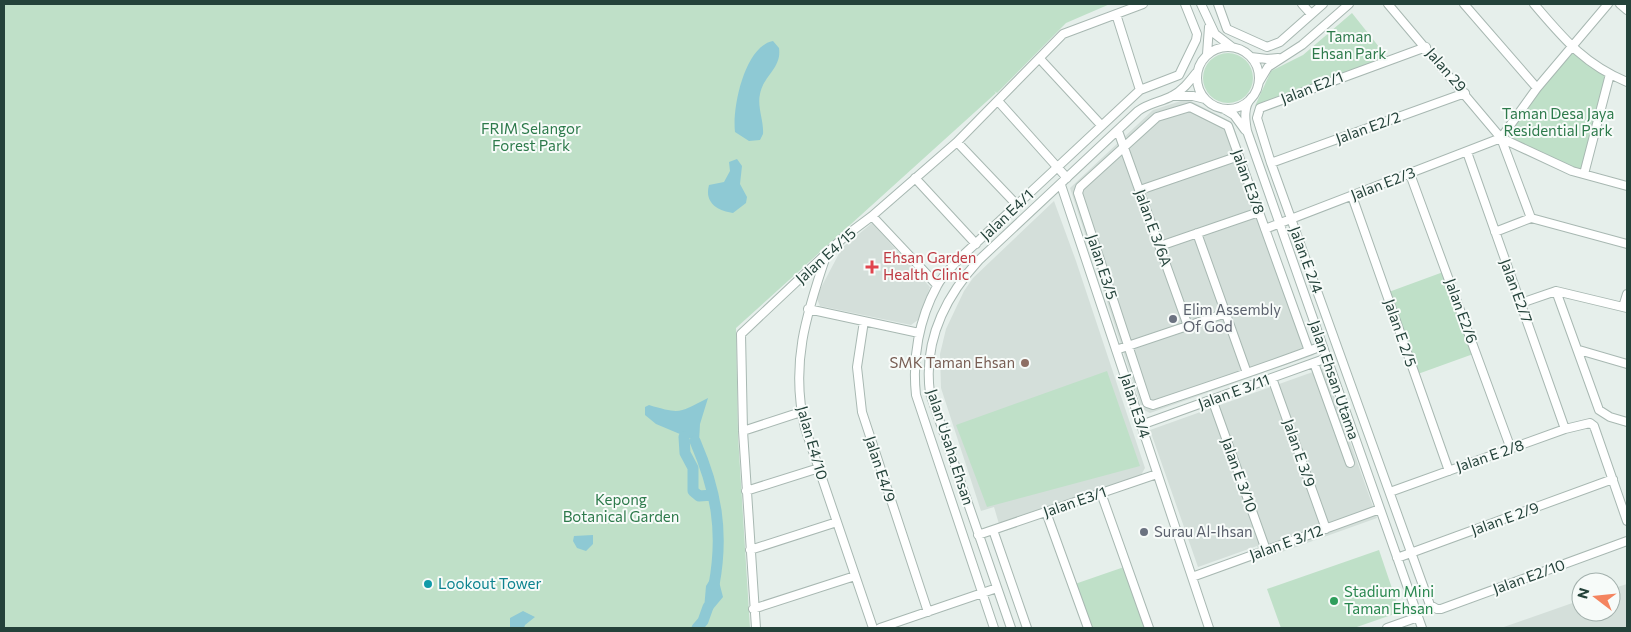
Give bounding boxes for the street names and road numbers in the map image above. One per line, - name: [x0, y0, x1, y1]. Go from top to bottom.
- street label: Jalan 29: [1423, 44, 1471, 95]
- street label: Jalan E2/1: [1278, 67, 1346, 107]
- street label: Jalan E2/2: [1333, 107, 1402, 147]
- street label: Jalan E3/8: [1229, 147, 1269, 217]
- street label: Jalan E2/3: [1348, 163, 1418, 204]
- street label: Jalan E4/1: [976, 185, 1037, 243]
- street label: Jalan E 3/6A: [1132, 187, 1176, 269]
- street label: Jalan E4/15: [792, 224, 859, 287]
- street label: Jalan E 2/4: [1287, 224, 1327, 296]
- street label: Jalan E3/5: [1084, 232, 1122, 302]
- street label: Jalan E2/7: [1497, 256, 1537, 325]
- street label: Jalan E2/6: [1442, 276, 1482, 346]
- street label: Jalan E 2/5: [1381, 296, 1421, 369]
- street label: Jalan Ehsan Utama: [1306, 318, 1364, 442]
- street label: Jalan E 3/11: [1195, 370, 1272, 412]
- street label: Jalan E3/4: [1117, 371, 1155, 440]
- street label: Jalan Usaha Ehsan: [924, 386, 978, 507]
- street label: Jalan E4/10: [794, 404, 832, 482]
- street label: Jalan E 3/9: [1280, 416, 1320, 489]
- street label: Jalan E4/9: [862, 433, 900, 504]
- street label: Jalan E 3/10: [1218, 435, 1262, 515]
- street label: Jalan E 2/8: [1453, 435, 1526, 475]
- street label: Jalan E3/1: [1041, 482, 1109, 520]
- street label: Jalan E 2/9: [1468, 497, 1541, 539]
- street label: Jalan E 3/12: [1247, 520, 1325, 564]
- street label: Jalan E2/10: [1490, 555, 1567, 597]

